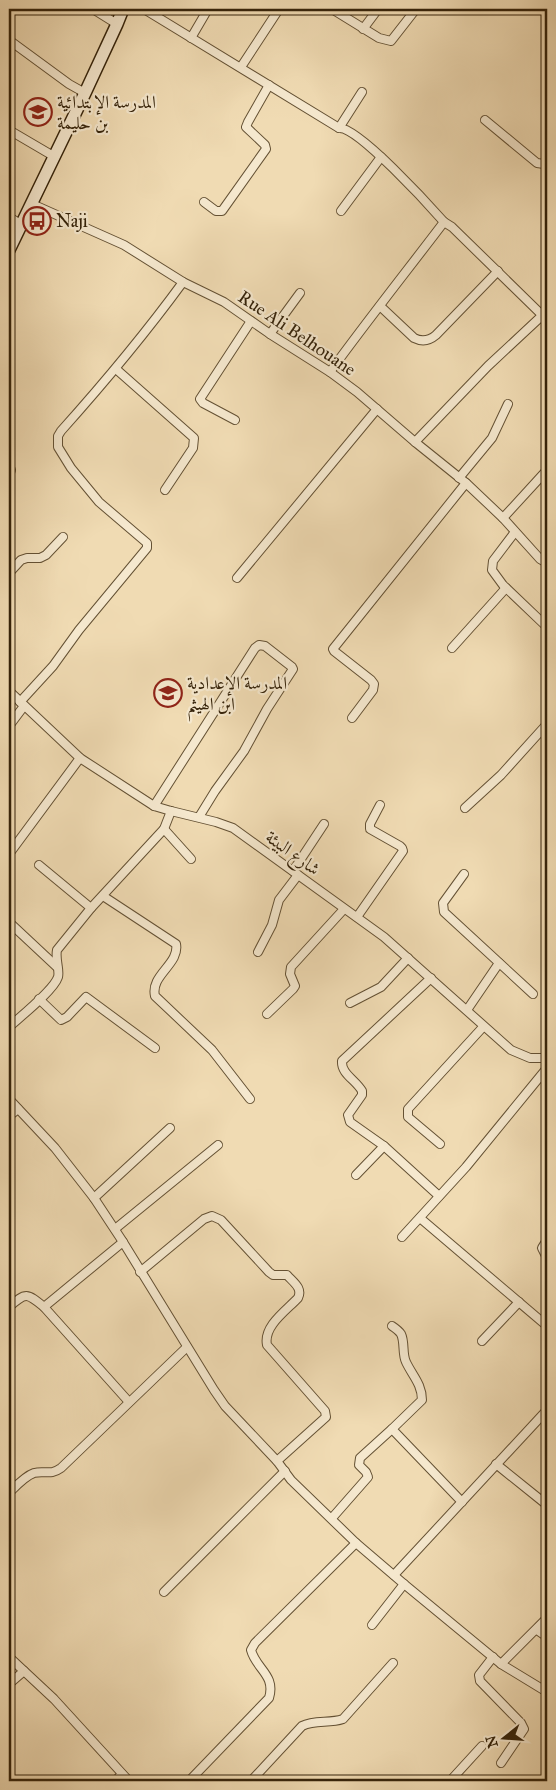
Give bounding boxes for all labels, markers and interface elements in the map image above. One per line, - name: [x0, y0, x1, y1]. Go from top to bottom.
- place label: المدرسة الإبتدائية بن حليمة: [57, 91, 156, 134]
- school or university icon: المدرسة الإبتدائية بن حليمة: [23, 97, 53, 127]
- bus stop icon: Naji: [22, 206, 52, 236]
- place label: Naji: [56, 210, 88, 232]
- street label: Rue Ali Belhouane: [234, 286, 360, 380]
- place label: المدرسة الإعدادية ابن الهيثم: [187, 672, 287, 722]
- school or university icon: المدرسة الإعدادية ابن الهيثم: [153, 678, 183, 708]
- street label: شارع البيئة: [259, 826, 325, 883]
- north arrow: [478, 1712, 528, 1762]
- text: N: [482, 1733, 502, 1750]

